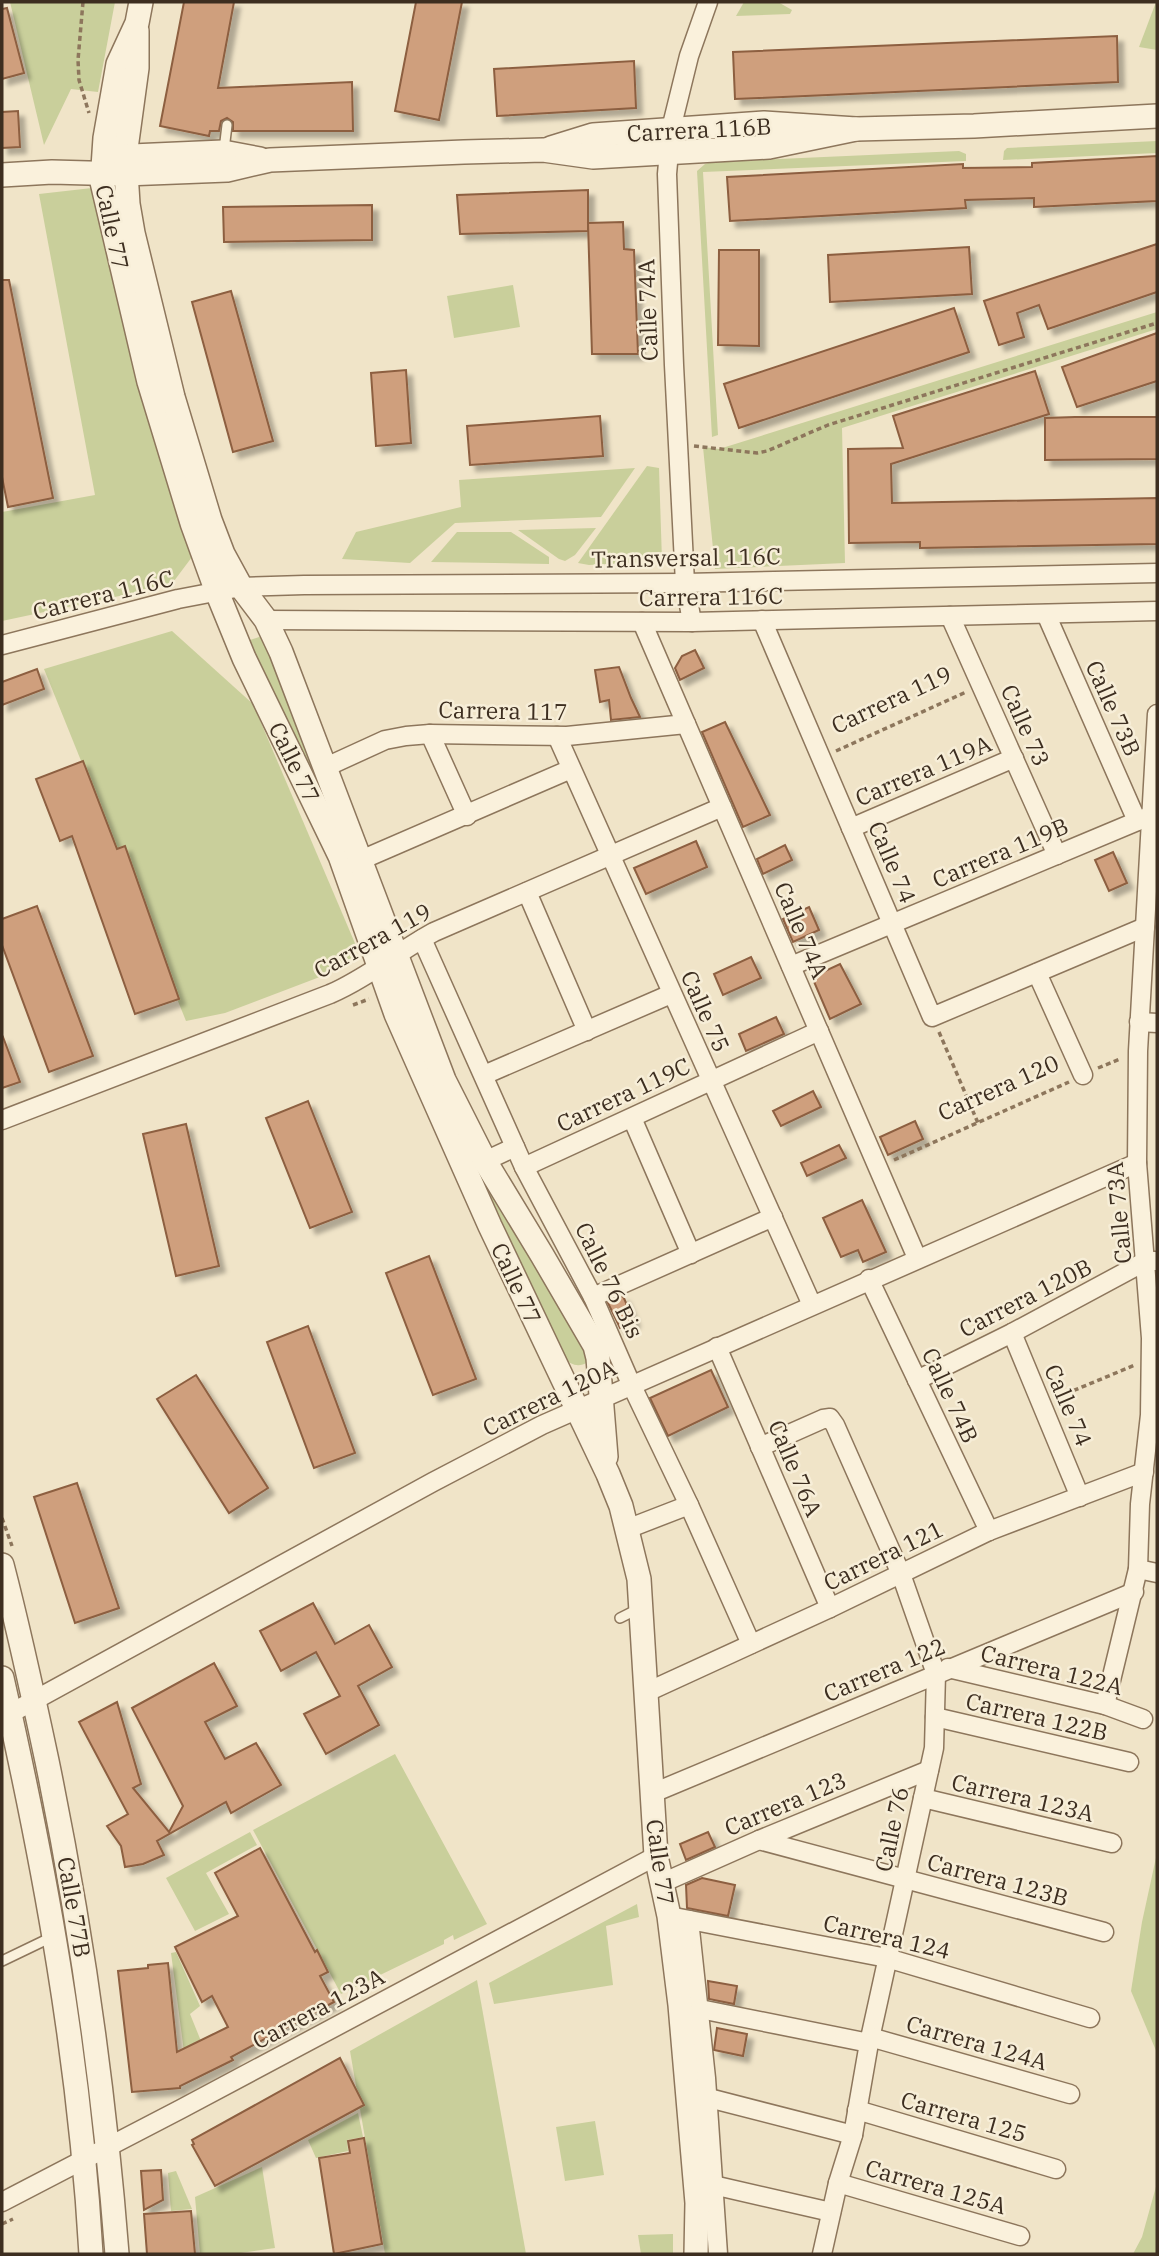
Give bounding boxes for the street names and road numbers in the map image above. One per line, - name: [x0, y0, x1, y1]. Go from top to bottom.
- street label: Carrera 116B: [626, 110, 772, 148]
- street label: Calle 77: [89, 182, 137, 272]
- street label: Calle 74A: [630, 258, 664, 362]
- street label: Transversal 116C: [591, 540, 781, 574]
- street label: Carrera 116C: [29, 562, 177, 626]
- street label: Carrera 116C: [639, 580, 783, 612]
- street label: Calle 73B: [1080, 655, 1148, 761]
- street label: Carrera 119: [826, 658, 956, 740]
- street label: Calle 73: [995, 679, 1057, 771]
- street label: Carrera 117: [438, 694, 568, 726]
- street label: Calle 77: [263, 717, 327, 807]
- street label: Carrera 119A: [850, 728, 996, 812]
- street label: Carrera 119B: [927, 810, 1073, 894]
- street label: Calle 74: [862, 816, 924, 908]
- street label: Calle 74A: [768, 877, 836, 983]
- street label: Carrera 119: [308, 896, 436, 984]
- street label: Calle 75: [675, 965, 737, 1057]
- street label: Carrera 120: [933, 1047, 1063, 1127]
- street label: Carrera 119C: [551, 1050, 695, 1138]
- street label: Calle 73A: [1099, 1161, 1137, 1265]
- street label: Calle 76 Bis: [569, 1217, 651, 1343]
- street label: Calle 77: [485, 1238, 549, 1328]
- street label: Carrera 120B: [954, 1251, 1096, 1343]
- street label: Calle 74B: [916, 1343, 986, 1447]
- street label: Carrera 120A: [477, 1352, 621, 1442]
- street label: Calle 74: [1038, 1359, 1100, 1451]
- street label: Calle 76A: [762, 1415, 830, 1521]
- street label: Carrera 121: [818, 1513, 948, 1597]
- street label: Carrera 122: [819, 1630, 949, 1708]
- street label: Carrera 122A: [978, 1637, 1126, 1701]
- street label: Carrera 122B: [963, 1685, 1111, 1747]
- street label: Carrera 123: [720, 1764, 850, 1842]
- street label: Carrera 123A: [949, 1766, 1097, 1828]
- street label: Calle 76: [867, 1784, 915, 1874]
- street label: Calle 77: [640, 1817, 682, 1907]
- street label: Carrera 123B: [924, 1846, 1072, 1912]
- street label: Calle 77B: [51, 1854, 99, 1960]
- street label: Carrera 124: [821, 1907, 953, 1965]
- street label: Carrera 123A: [247, 1961, 389, 2055]
- street label: Carrera 124A: [903, 2008, 1051, 2076]
- street label: Carrera 125: [898, 2084, 1030, 2148]
- street label: Carrera 125A: [862, 2152, 1010, 2220]

